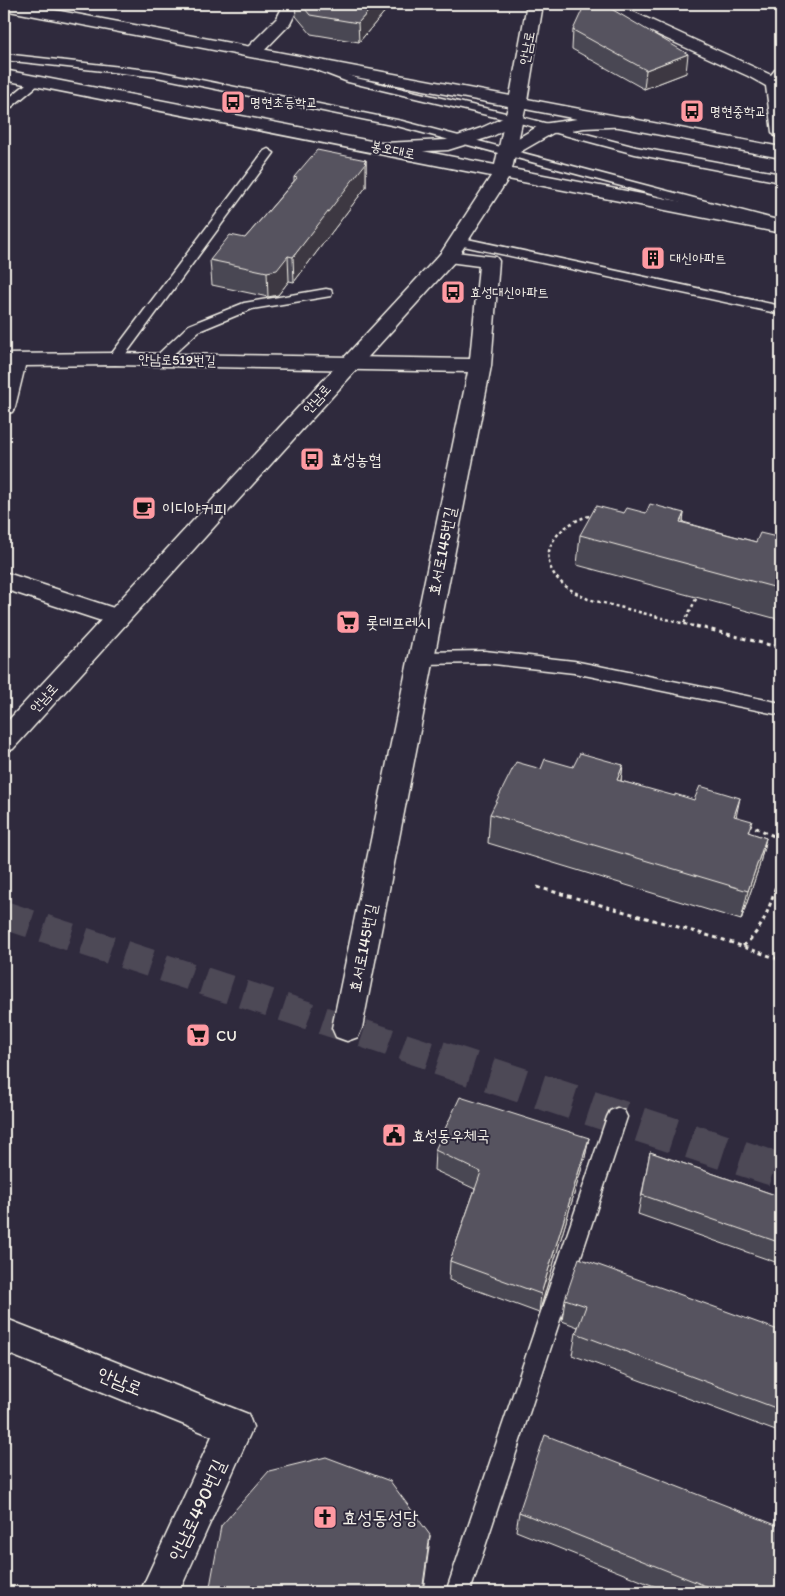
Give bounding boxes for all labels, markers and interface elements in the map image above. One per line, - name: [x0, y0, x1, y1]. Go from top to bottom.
- street label: 안남로: [516, 30, 538, 66]
- bus stop icon: 명현초등학교: [220, 89, 246, 115]
- place label: 명현초등학교: [250, 94, 318, 111]
- bus stop icon: 명현중학교: [679, 98, 705, 124]
- place label: 명현중학교: [710, 103, 766, 120]
- street label: 봉오대로: [369, 137, 417, 163]
- building icon: 대신아파트: [640, 245, 666, 271]
- place label: 대신아파트: [670, 250, 726, 267]
- bus stop icon: 효성대신아파트: [440, 279, 466, 305]
- place label: 효성대신아파트: [470, 284, 549, 301]
- street label: 안남로519번길: [138, 351, 217, 369]
- street label: 안남로: [299, 381, 335, 417]
- bus stop icon: 효성농협: [299, 446, 325, 472]
- place label: 효성농협: [330, 450, 382, 469]
- cafe icon: 이디야커피: [131, 495, 157, 521]
- place label: 이디야커피: [162, 499, 226, 518]
- street label: 효서로145번길: [424, 505, 460, 597]
- supermarket icon: 롯데프레시: [335, 609, 361, 635]
- place label: 롯데프레시: [366, 613, 430, 632]
- street label: 안남로: [26, 680, 62, 716]
- street label: 효서로145번길: [345, 902, 381, 994]
- supermarket icon: CU: [185, 1022, 211, 1048]
- place label: CU: [216, 1026, 237, 1045]
- public building icon: 효성동우체국: [381, 1122, 407, 1148]
- place label: 효성동우체국: [412, 1126, 489, 1145]
- street label: 안남로: [94, 1362, 146, 1400]
- street label: 안남로490번길: [163, 1456, 231, 1564]
- church icon: 효성동성당: [312, 1504, 338, 1530]
- place label: 효성동성당: [342, 1506, 418, 1529]

